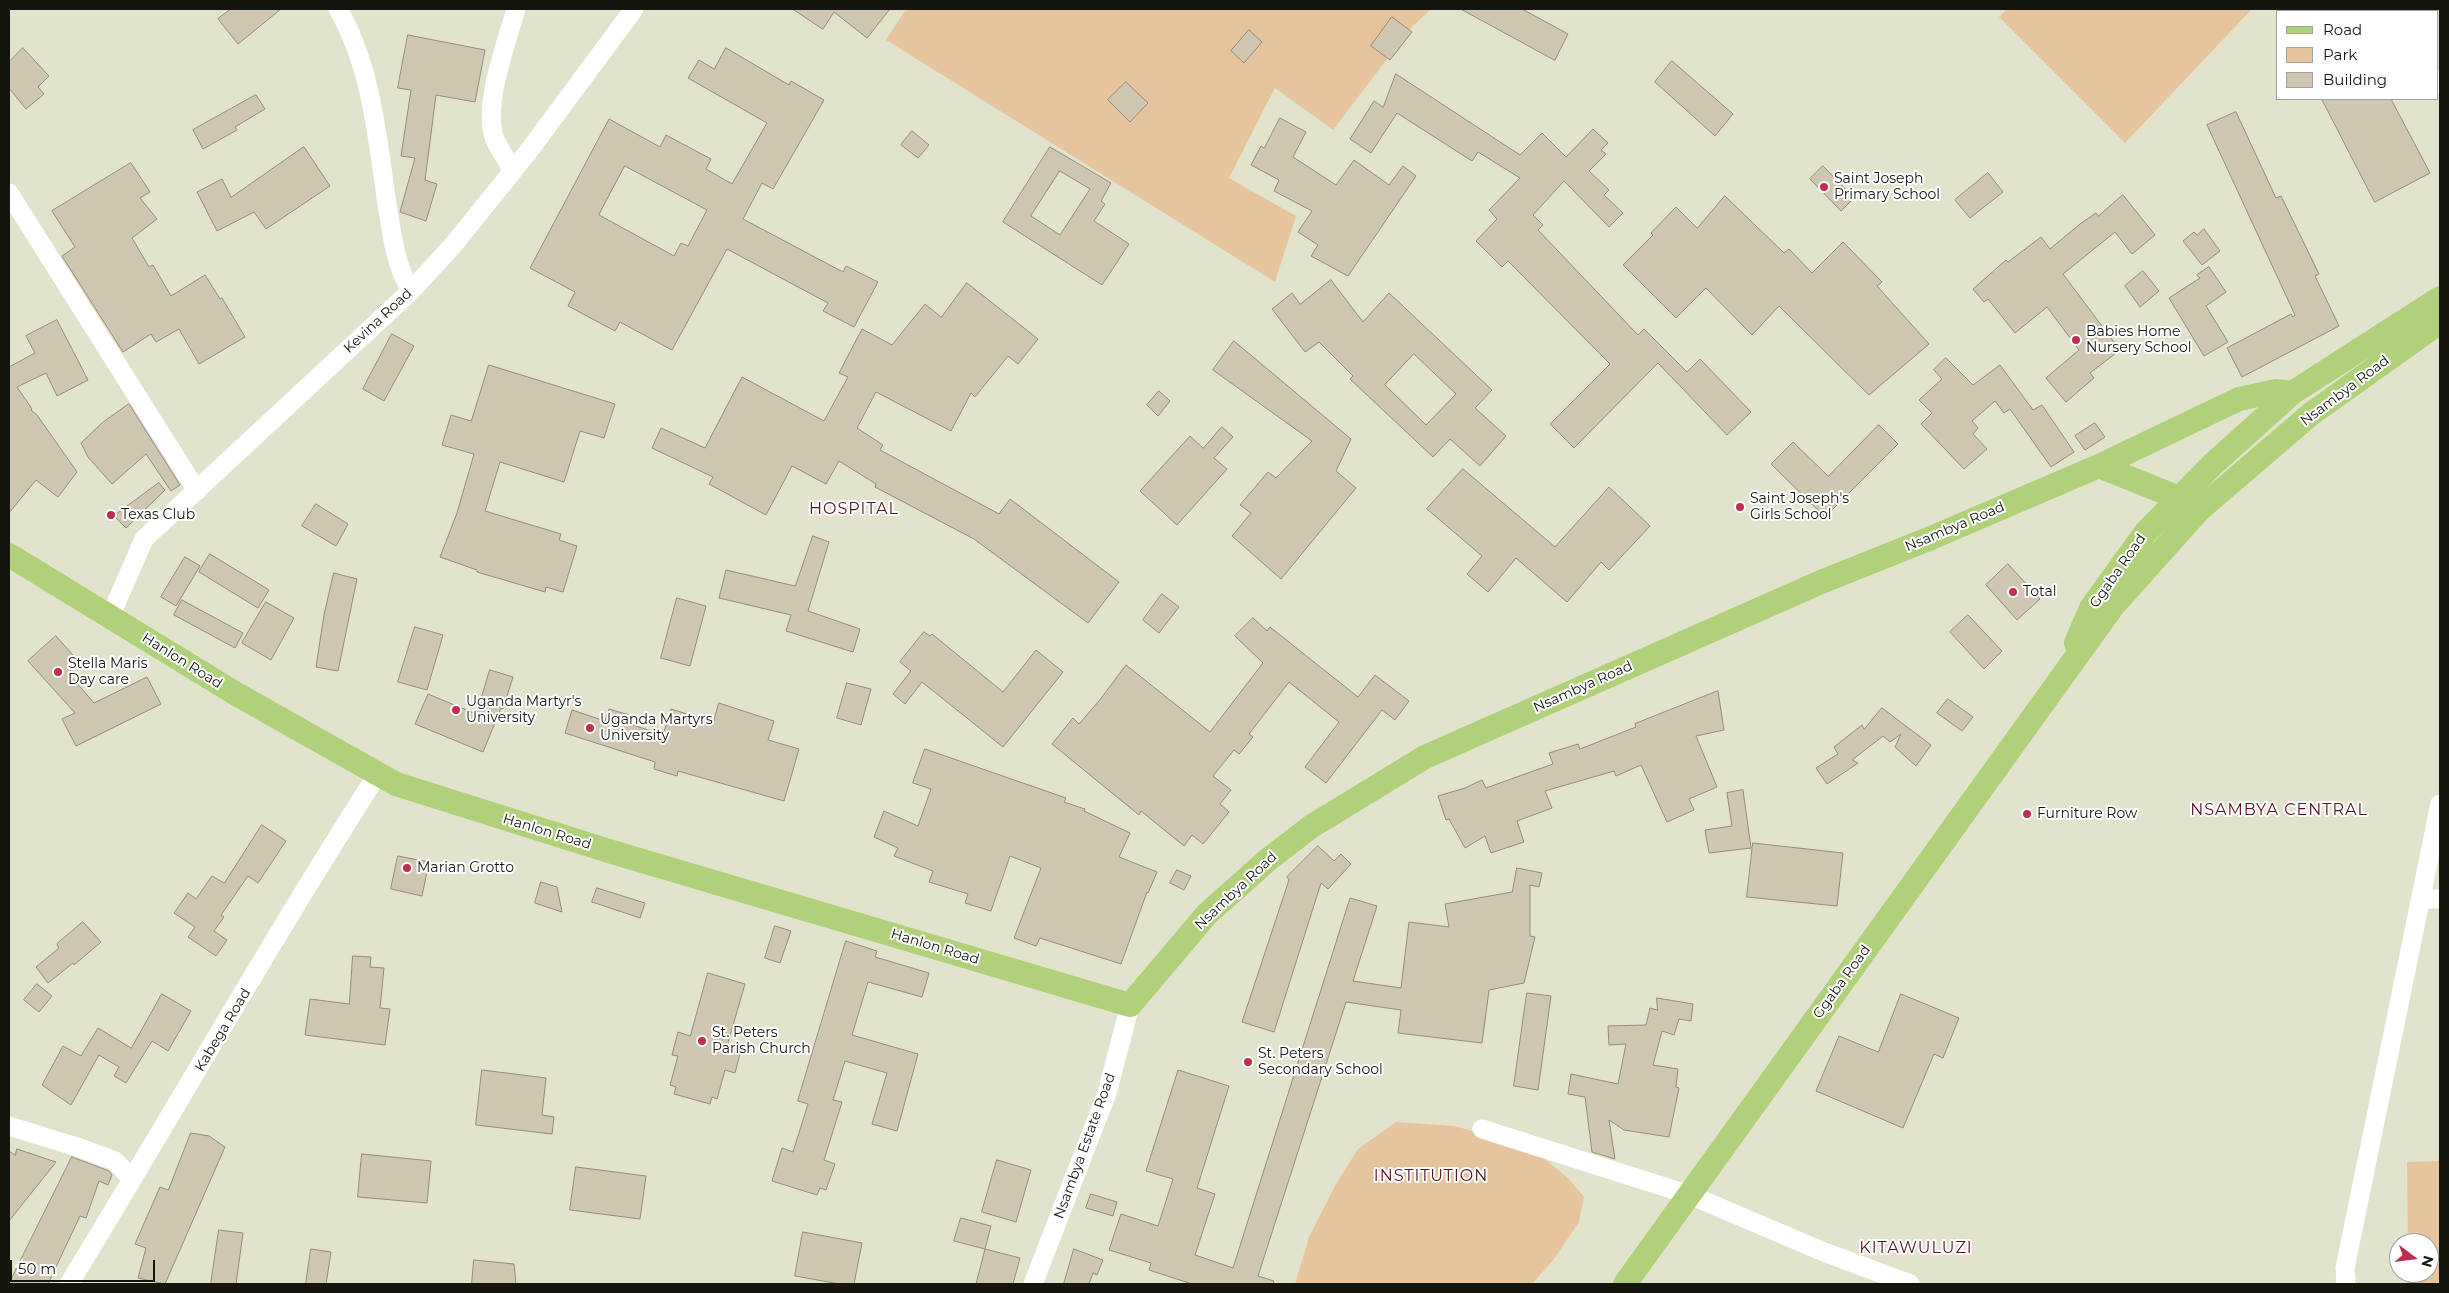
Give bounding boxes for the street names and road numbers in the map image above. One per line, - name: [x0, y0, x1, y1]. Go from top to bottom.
- street label: Kevina Road: [340, 285, 416, 357]
- street label: Nsambya Road: [2297, 352, 2393, 430]
- street label: Nsambya Road: [1903, 498, 2007, 556]
- street label: Ggaba Road: [2086, 531, 2150, 611]
- street label: Hanlon Road: [139, 630, 225, 692]
- street label: Nsambya Road: [1531, 658, 1635, 716]
- street label: Hanlon Road: [501, 811, 593, 853]
- street label: Nsambya Road: [1191, 849, 1281, 933]
- street label: Hanlon Road: [889, 926, 981, 968]
- street label: Ggaba Road: [1810, 942, 1874, 1022]
- street label: Kabega Road: [192, 985, 254, 1075]
- street label: Nsambya Estate Road: [1051, 1071, 1119, 1221]

